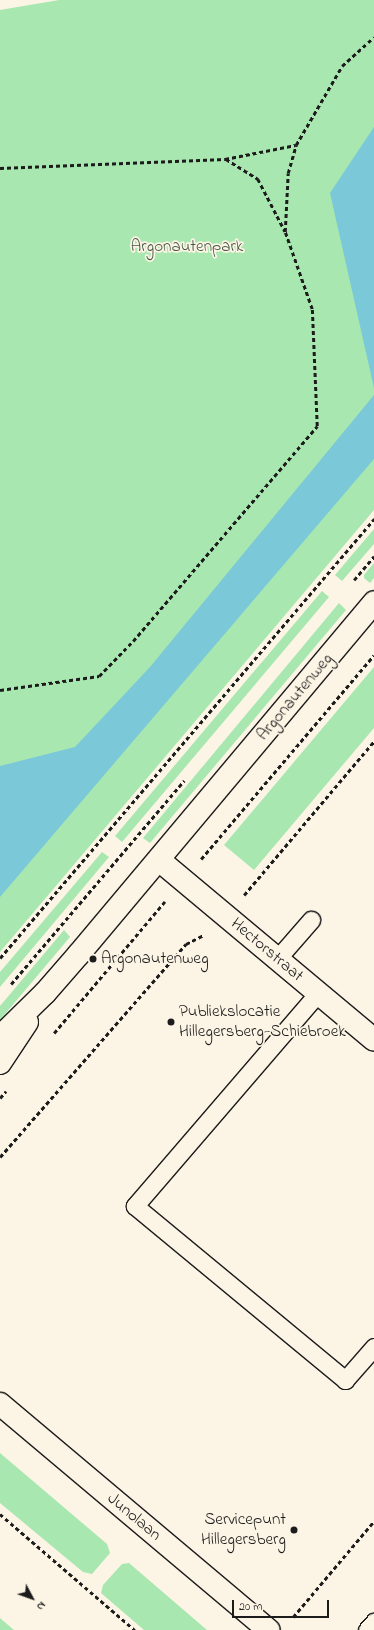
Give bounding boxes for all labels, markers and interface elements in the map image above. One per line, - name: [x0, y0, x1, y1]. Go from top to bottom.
- park label: Argonautenpark: [131, 237, 243, 257]
- street label: Argonautenweg: [253, 649, 337, 745]
- street label: Hectorstraat: [227, 914, 307, 986]
- place label: Argonautenweg: [101, 949, 209, 969]
- marker: Argonautenweg: [88, 954, 98, 964]
- place label: Publiekslocatie Hillegersberg-Schiebroek: [179, 1002, 346, 1042]
- marker: Publiekslocatie Hillegersberg-Schiebroek: [166, 1017, 176, 1027]
- street label: Junolaan: [103, 1489, 165, 1545]
- place label: Servicepunt Hillegersberg: [201, 1510, 286, 1550]
- marker: Servicepunt Hillegersberg: [289, 1525, 299, 1535]
- north arrow: [12, 1578, 52, 1618]
- scale bar: [234, 1592, 331, 1618]
- text: N: [33, 1598, 50, 1614]
- text: 20 m: [239, 1598, 262, 1616]

